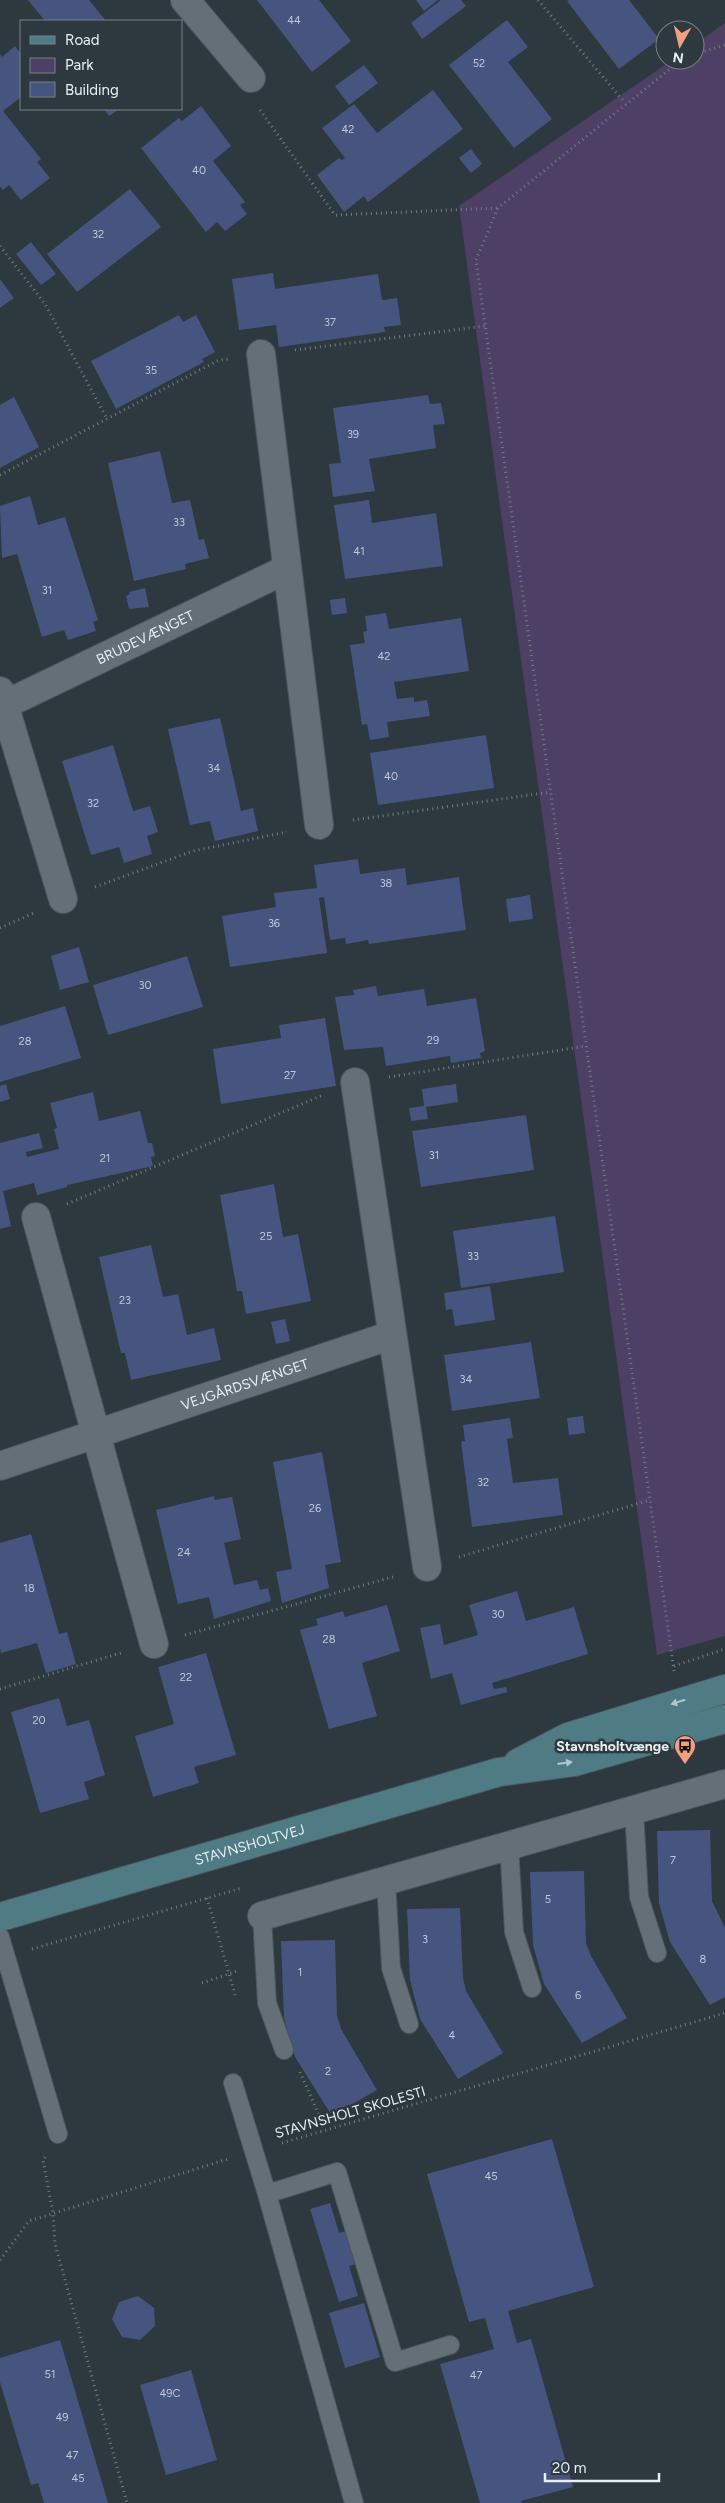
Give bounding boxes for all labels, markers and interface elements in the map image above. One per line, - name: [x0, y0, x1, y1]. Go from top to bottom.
- house number: 44: [287, 14, 301, 27]
- legend: [20, 20, 182, 110]
- north arrow: [655, 20, 705, 70]
- text: Road: [65, 31, 100, 49]
- text: N: [672, 48, 685, 67]
- text: Park: [65, 56, 94, 74]
- house number: 52: [473, 57, 485, 70]
- text: Building: [65, 81, 119, 99]
- house number: 42: [342, 123, 354, 136]
- house number: 40: [192, 164, 206, 177]
- house number: 32: [92, 228, 104, 241]
- house number: 37: [324, 316, 336, 329]
- house number: 35: [145, 364, 157, 377]
- house number: 39: [347, 428, 359, 441]
- house number: 33: [173, 516, 185, 529]
- house number: 41: [353, 545, 365, 558]
- house number: 31: [42, 584, 52, 597]
- street label: BRUDEVÆNGET: [94, 607, 197, 668]
- house number: 42: [378, 650, 390, 663]
- house number: 34: [208, 762, 221, 775]
- house number: 40: [384, 770, 398, 783]
- house number: 32: [87, 797, 99, 810]
- house number: 38: [380, 877, 393, 890]
- house number: 36: [268, 917, 280, 930]
- house number: 30: [138, 979, 152, 992]
- house number: 29: [427, 1034, 439, 1047]
- house number: 28: [19, 1035, 32, 1048]
- house number: 27: [284, 1069, 296, 1082]
- house number: 31: [429, 1149, 439, 1162]
- house number: 21: [100, 1152, 110, 1165]
- house number: 25: [260, 1230, 272, 1243]
- house number: 33: [467, 1250, 479, 1263]
- house number: 23: [119, 1294, 131, 1307]
- street label: VEJGÅRDSVÆNGET: [179, 1355, 311, 1414]
- house number: 34: [460, 1373, 473, 1386]
- house number: 32: [477, 1476, 489, 1489]
- house number: 26: [309, 1502, 321, 1515]
- house number: 24: [178, 1546, 191, 1559]
- house number: 18: [23, 1582, 35, 1595]
- house number: 30: [491, 1608, 505, 1621]
- house number: 28: [323, 1633, 336, 1646]
- house number: 22: [180, 1671, 192, 1684]
- one-way arrow: [670, 1699, 685, 1707]
- house number: 20: [32, 1714, 46, 1727]
- bus stop icon: Stavnsholtvænge: [673, 1734, 697, 1765]
- place label: Stavnsholtvænge: [556, 1738, 669, 1755]
- one-way arrow: [557, 1759, 573, 1767]
- street label: STAVNSHOLTVEJ: [193, 1821, 307, 1869]
- house number: 7: [670, 1854, 676, 1867]
- house number: 5: [545, 1893, 551, 1906]
- house number: 3: [422, 1933, 428, 1946]
- house number: 8: [700, 1953, 707, 1966]
- house number: 1: [298, 1966, 302, 1979]
- house number: 6: [575, 1989, 581, 2002]
- house number: 4: [449, 2029, 456, 2042]
- house number: 2: [325, 2065, 331, 2078]
- street label: STAVNSHOLT SKOLESTI: [273, 2083, 427, 2142]
- house number: 45: [484, 2170, 498, 2183]
- house number: 51: [45, 2368, 55, 2381]
- house number: 47: [470, 2369, 482, 2382]
- house number: 49C: [160, 2387, 181, 2400]
- house number: 49: [55, 2411, 69, 2424]
- house number: 47: [66, 2449, 78, 2462]
- scale bar: [545, 2450, 659, 2482]
- text: 20 m: [552, 2459, 586, 2477]
- house number: 45: [71, 2472, 85, 2485]

